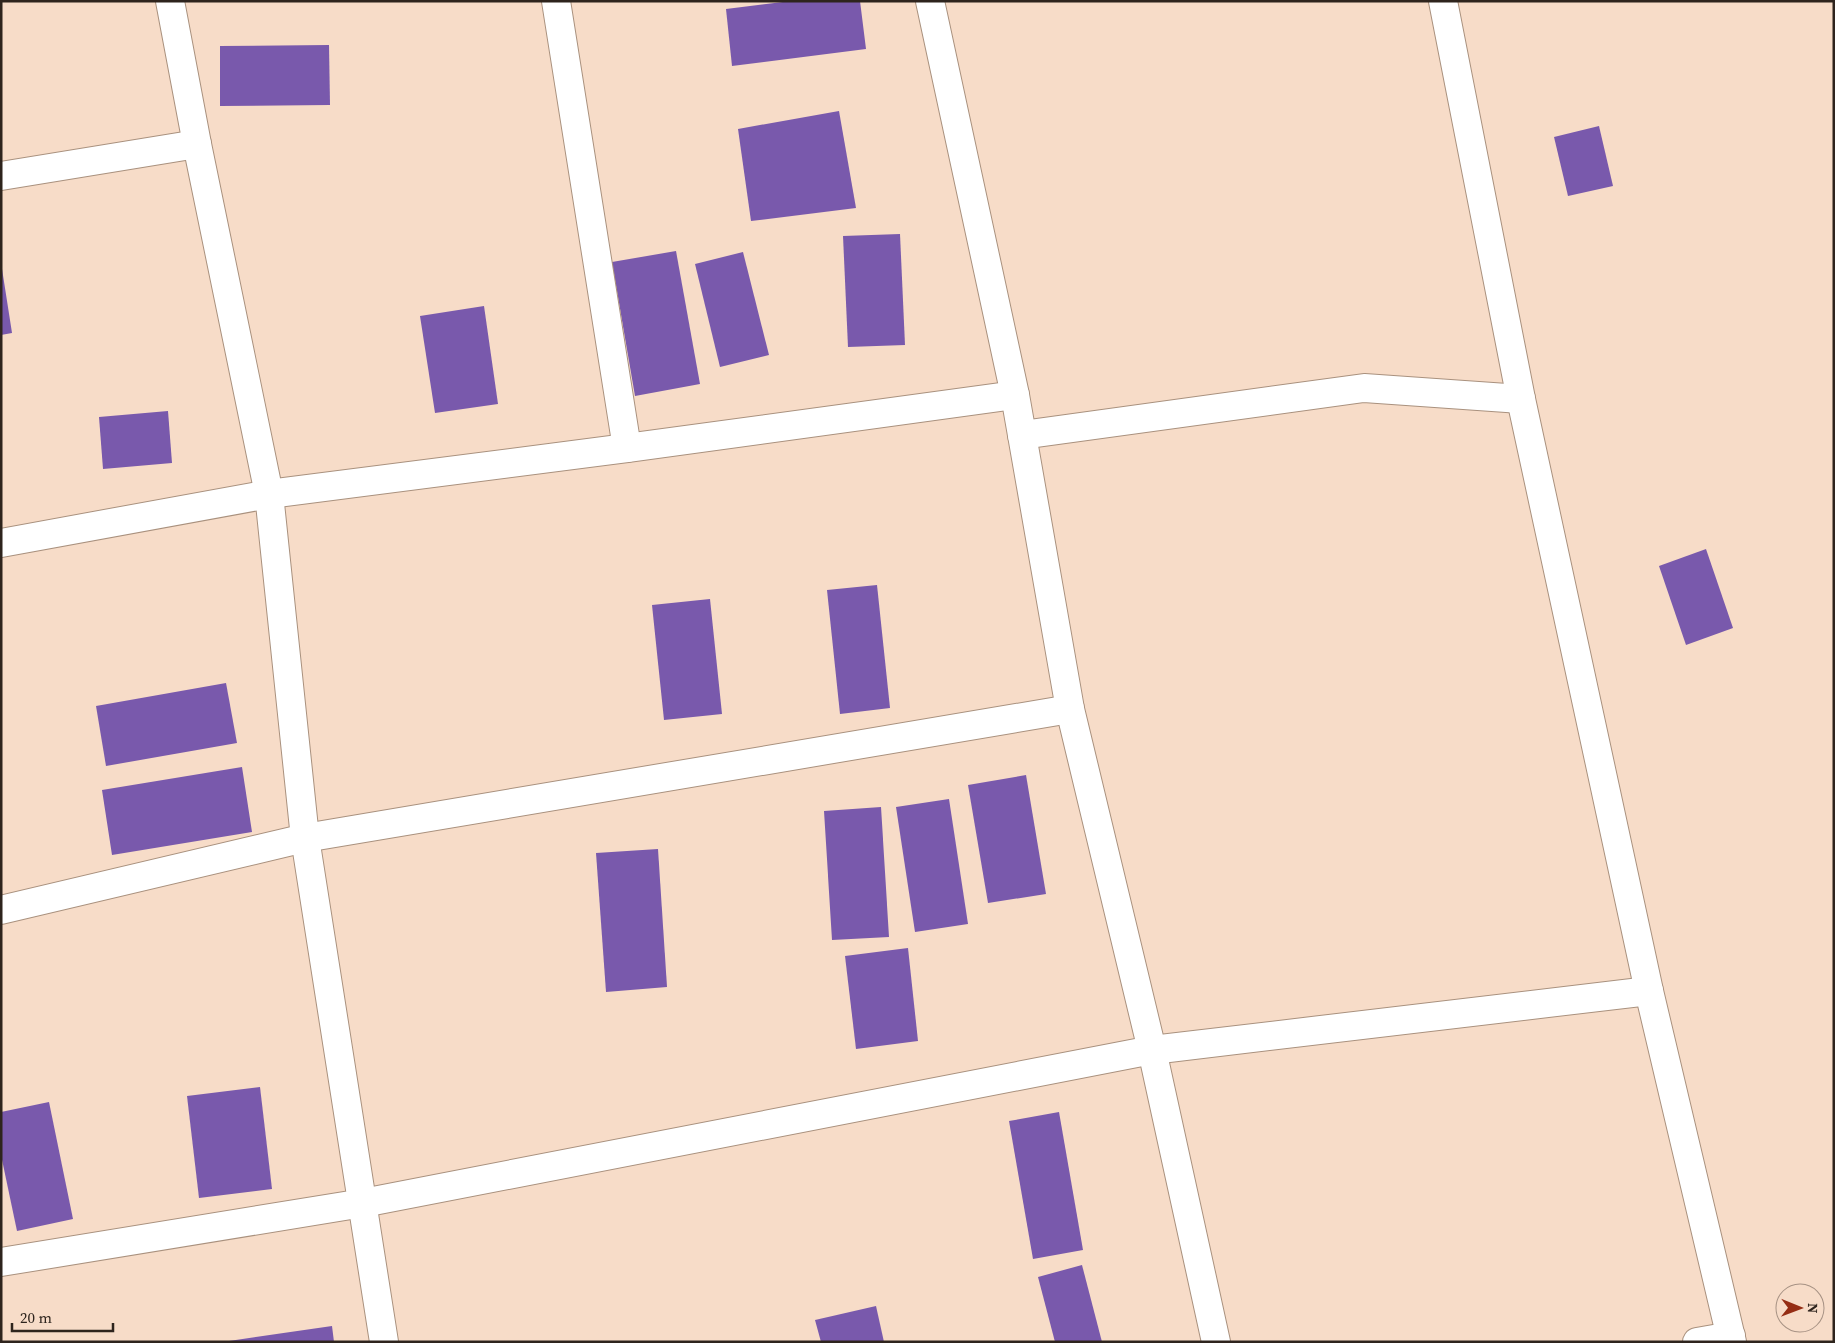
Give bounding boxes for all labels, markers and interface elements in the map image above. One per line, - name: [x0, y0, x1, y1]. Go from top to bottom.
- north arrow: [1775, 1283, 1825, 1333]
- scale bar: [12, 1300, 114, 1332]
- text: N: [1803, 1303, 1823, 1314]
- text: 20 m: [20, 1307, 52, 1328]

